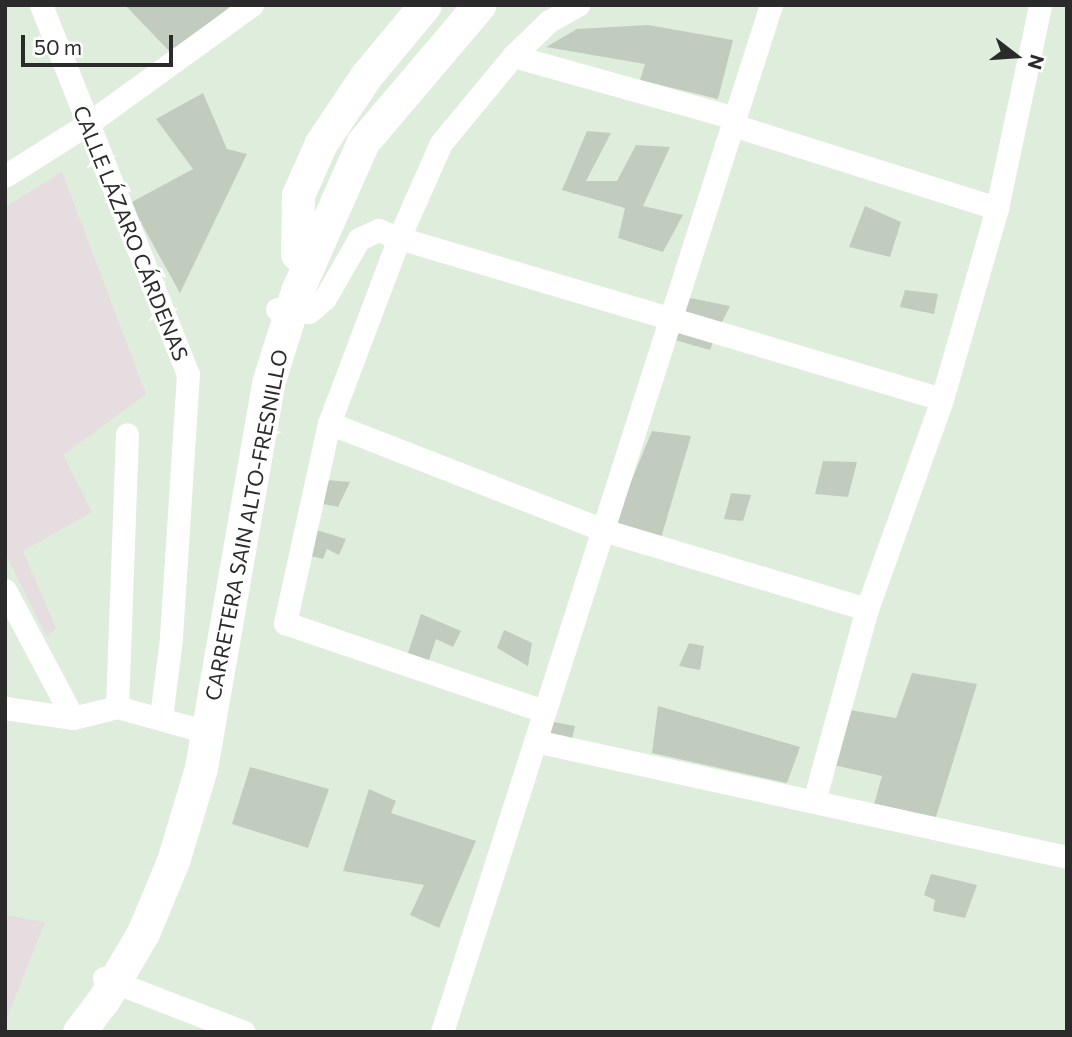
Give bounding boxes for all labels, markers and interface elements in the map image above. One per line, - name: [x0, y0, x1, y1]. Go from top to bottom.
- scale bar: [24, 21, 177, 65]
- north arrow: [981, 21, 1051, 91]
- text: 50 m: [34, 34, 82, 59]
- text: N: [1023, 52, 1050, 72]
- street label: CALLE LÁZARO CÁRDENAS: [68, 102, 194, 364]
- street label: CARRETERA SAIN ALTO-FRESNILLO: [200, 347, 292, 703]

